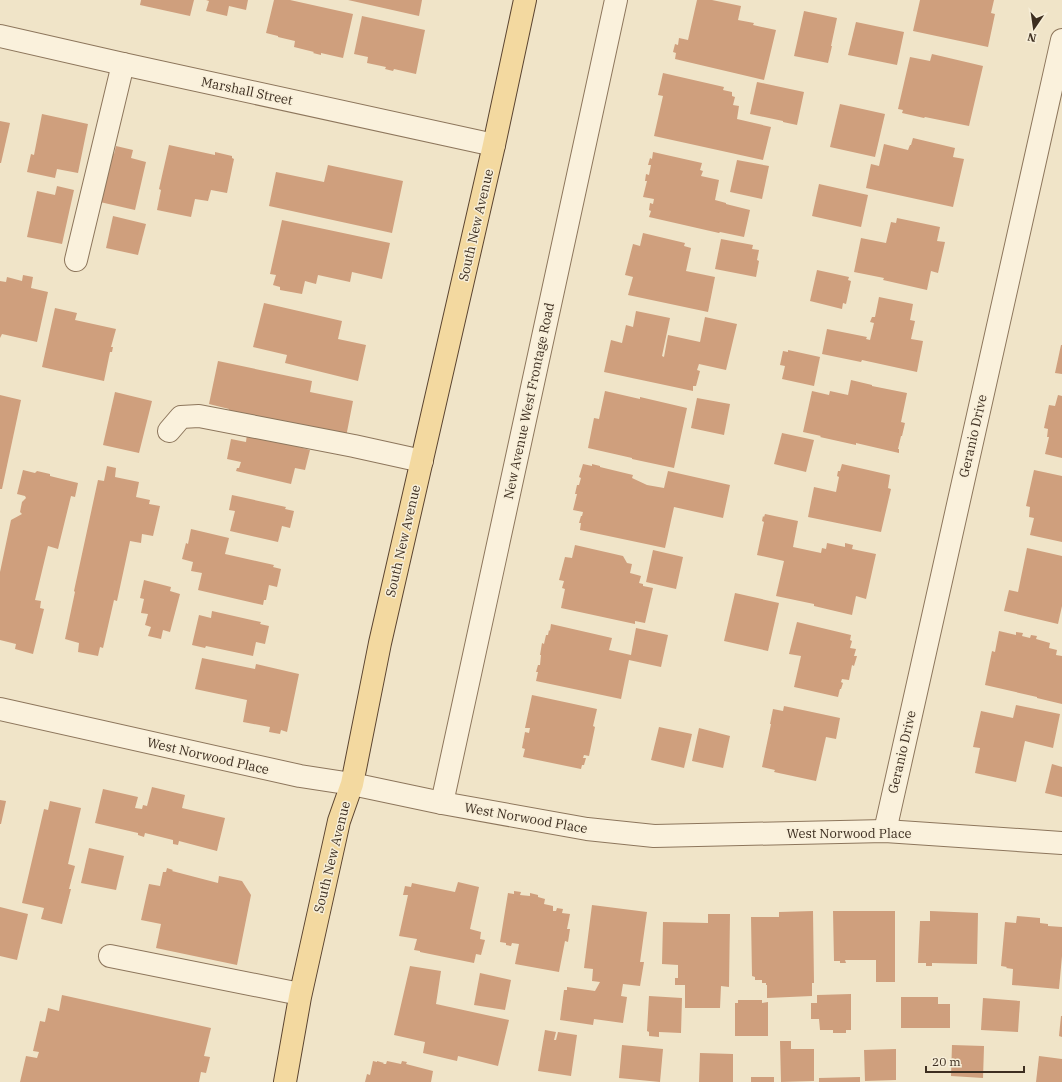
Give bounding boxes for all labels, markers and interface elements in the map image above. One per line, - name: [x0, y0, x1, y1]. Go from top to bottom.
- north arrow: [1014, 8, 1054, 48]
- text: N: [1026, 30, 1038, 46]
- street label: Marshall Street: [200, 73, 295, 109]
- street label: South New Avenue: [455, 167, 497, 283]
- street label: New Avenue West Frontage Road: [500, 301, 558, 501]
- street label: Geranio Drive: [955, 393, 991, 479]
- street label: South New Avenue: [382, 483, 424, 599]
- street label: Geranio Drive: [884, 709, 920, 795]
- street label: West Norwood Place: [145, 734, 271, 778]
- street label: South New Avenue: [310, 799, 354, 915]
- street label: West Norwood Place: [463, 799, 589, 837]
- street label: West Norwood Place: [787, 825, 911, 842]
- scale bar: [926, 1048, 1024, 1074]
- text: 20 m: [932, 1054, 961, 1069]

